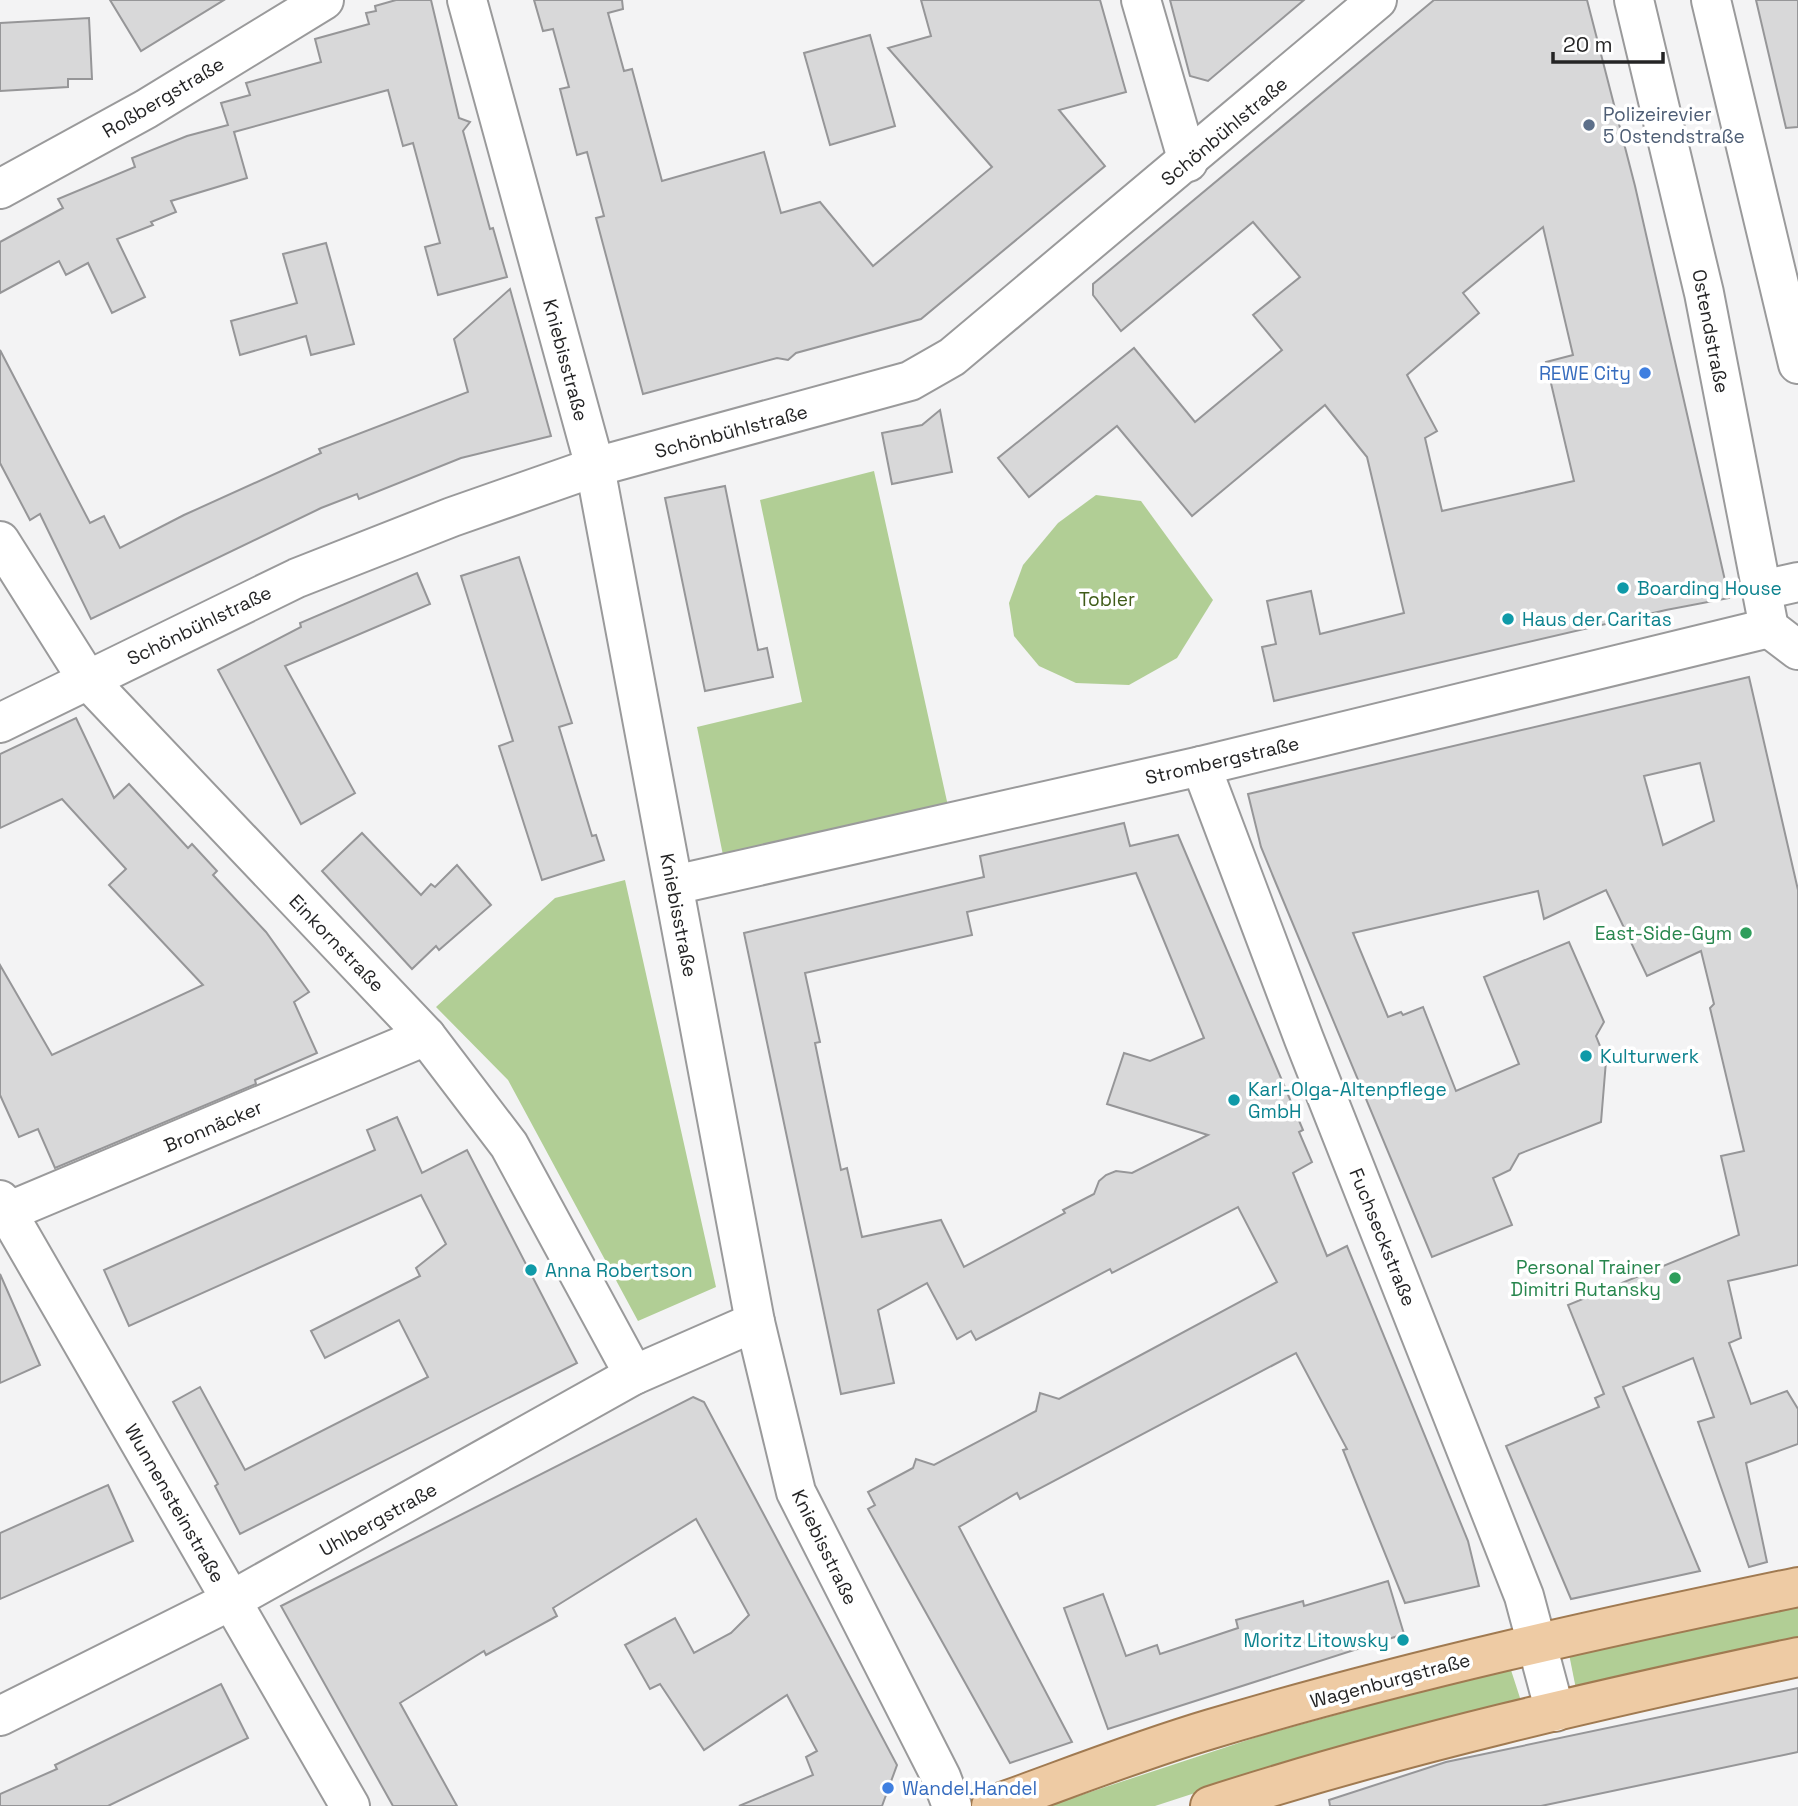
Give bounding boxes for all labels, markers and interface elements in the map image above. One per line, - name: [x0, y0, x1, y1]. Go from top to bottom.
- scale bar: [1553, 21, 1663, 65]
- text: 20 m: [1563, 31, 1613, 58]
- street label: Roßbergstraße: [98, 51, 229, 144]
- street label: Schönbühlstraße: [1156, 71, 1293, 192]
- place label: Polizeirevier 5 Ostendstraße: [1603, 102, 1745, 149]
- marker: Polizeirevier 5 Ostendstraße: [1581, 117, 1597, 133]
- street label: Ostendstraße: [1686, 267, 1735, 395]
- street label: Kniebisstraße: [537, 296, 594, 424]
- place label: REWE City: [1539, 361, 1631, 386]
- marker: REWE City: [1637, 365, 1653, 381]
- street label: Schönbühlstraße: [652, 399, 811, 464]
- place label: Boarding House: [1637, 576, 1782, 601]
- street label: Schönbühlstraße: [123, 580, 276, 671]
- marker: Boarding House: [1615, 580, 1631, 596]
- park label: Tobler: [1079, 587, 1135, 612]
- place label: Haus der Caritas: [1522, 607, 1672, 632]
- marker: Haus der Caritas: [1500, 611, 1516, 627]
- street label: Strombergstraße: [1143, 731, 1302, 790]
- street label: Kniebisstraße: [654, 851, 703, 979]
- street label: Einkornstraße: [284, 889, 390, 998]
- place label: East-Side-Gym: [1595, 921, 1732, 946]
- marker: East-Side-Gym: [1738, 925, 1754, 941]
- place label: Kulturwerk: [1600, 1044, 1699, 1069]
- marker: Kulturwerk: [1578, 1048, 1594, 1064]
- place label: Karl-Olga-Altenpflege GmbH: [1248, 1077, 1447, 1124]
- marker: Karl-Olga-Altenpflege GmbH: [1226, 1092, 1242, 1108]
- street label: Bronnäcker: [160, 1095, 266, 1158]
- street label: Fuchseckstraße: [1343, 1164, 1422, 1310]
- place label: Personal Trainer Dimitri Rutansky: [1511, 1255, 1661, 1302]
- place label: Anna Robertson: [545, 1258, 693, 1283]
- marker: Anna Robertson: [523, 1262, 539, 1278]
- marker: Personal Trainer Dimitri Rutansky: [1667, 1270, 1683, 1286]
- street label: Wunnensteinstraße: [119, 1419, 230, 1587]
- street label: Uhlbergstraße: [315, 1477, 442, 1562]
- street label: Kniebisstraße: [786, 1485, 863, 1609]
- place label: Moritz Litowsky: [1244, 1628, 1389, 1653]
- marker: Moritz Litowsky: [1395, 1632, 1411, 1648]
- street label: Wagenburgstraße: [1307, 1647, 1473, 1714]
- place label: Wandel.Handel: [902, 1776, 1037, 1801]
- marker: Wandel.Handel: [880, 1780, 896, 1796]

